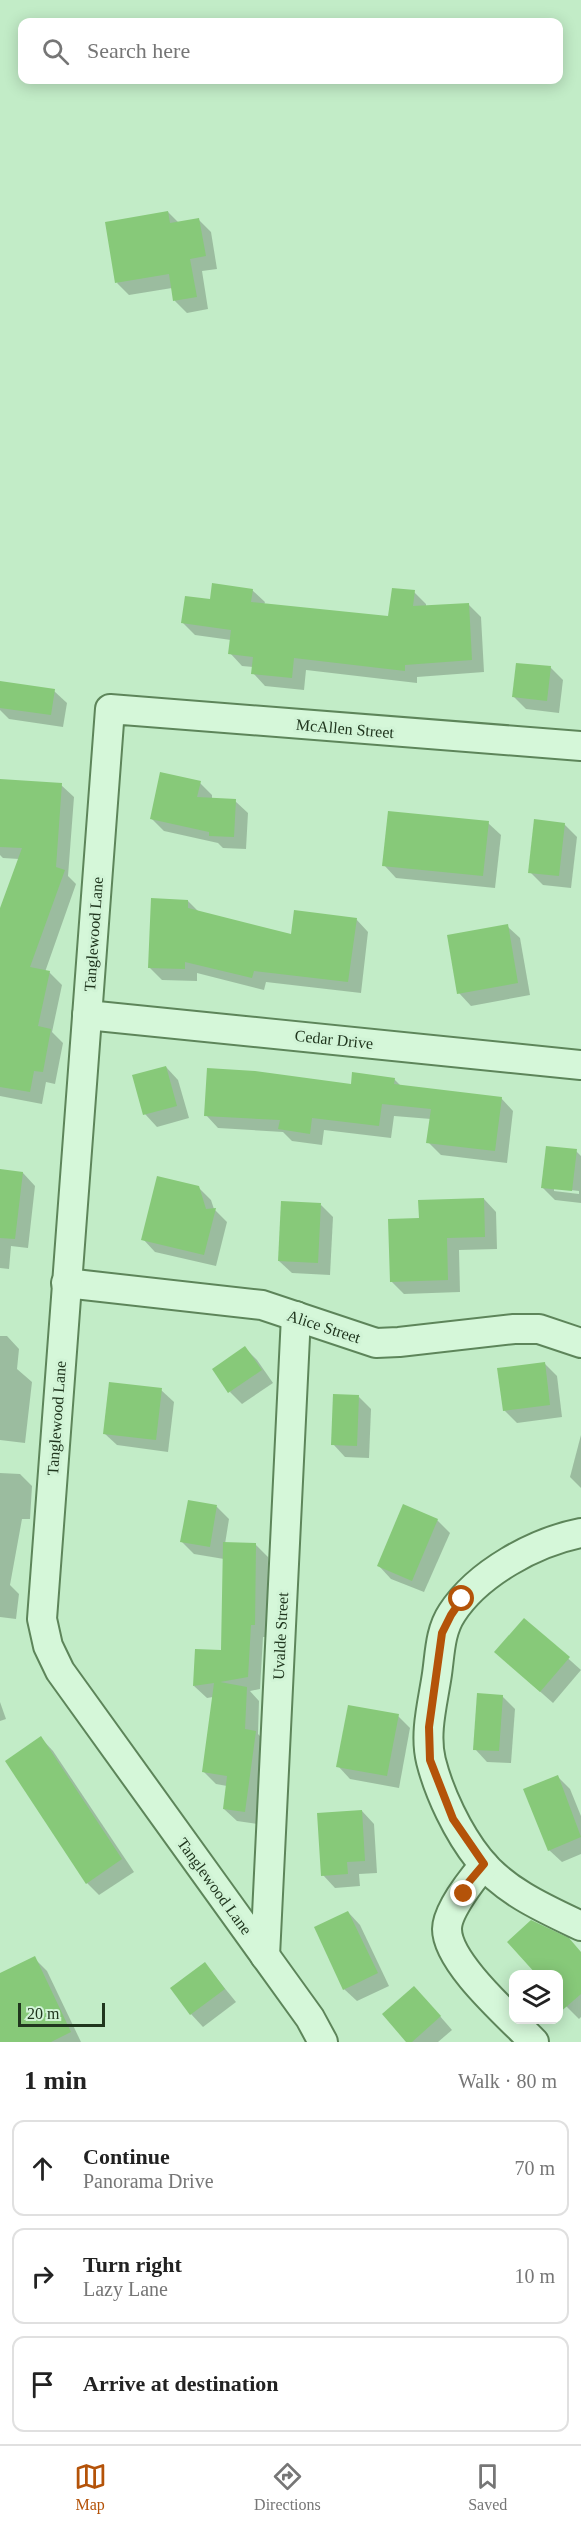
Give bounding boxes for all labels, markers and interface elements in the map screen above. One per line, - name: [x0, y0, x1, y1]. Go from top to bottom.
- search box: [18, 18, 563, 84]
- icon: search: [39, 35, 72, 68]
- text: Search here: [87, 38, 190, 63]
- street label: McAllen Street: [295, 716, 395, 741]
- street label: Tanglewood Lane: [81, 876, 107, 992]
- street label: Cedar Drive: [294, 1027, 374, 1052]
- street label: Alice Street: [285, 1307, 363, 1346]
- street label: Tanglewood Lane: [44, 1360, 70, 1476]
- route start: [448, 1585, 474, 1611]
- street label: Uvalde Street: [270, 1591, 291, 1680]
- street label: Tanglewood Lane: [173, 1835, 255, 1938]
- route end: [450, 1880, 476, 1906]
- map controls: [509, 1970, 563, 2024]
- button: layers: [509, 1970, 563, 2024]
- scale bar: [18, 2000, 105, 2028]
- text: 20 m: [27, 2005, 59, 2022]
- text: 1 min: [24, 2066, 87, 2095]
- text: Walk · 80 m: [458, 2070, 557, 2092]
- text: Continue: [83, 2144, 170, 2169]
- icon: ahead: [26, 2152, 59, 2185]
- text: 70 m: [514, 2157, 555, 2179]
- text: Panorama Drive: [83, 2170, 214, 2192]
- text: Turn right: [83, 2252, 182, 2277]
- icon: right: [26, 2260, 59, 2293]
- text: 10 m: [514, 2265, 555, 2287]
- text: Lazy Lane: [83, 2278, 168, 2300]
- icon: arrive: [26, 2368, 59, 2401]
- text: Arrive at destination: [83, 2371, 279, 2396]
- tab: Map: [74, 2460, 107, 2514]
- tab: Directions: [254, 2460, 321, 2514]
- tab: Saved: [468, 2460, 507, 2514]

